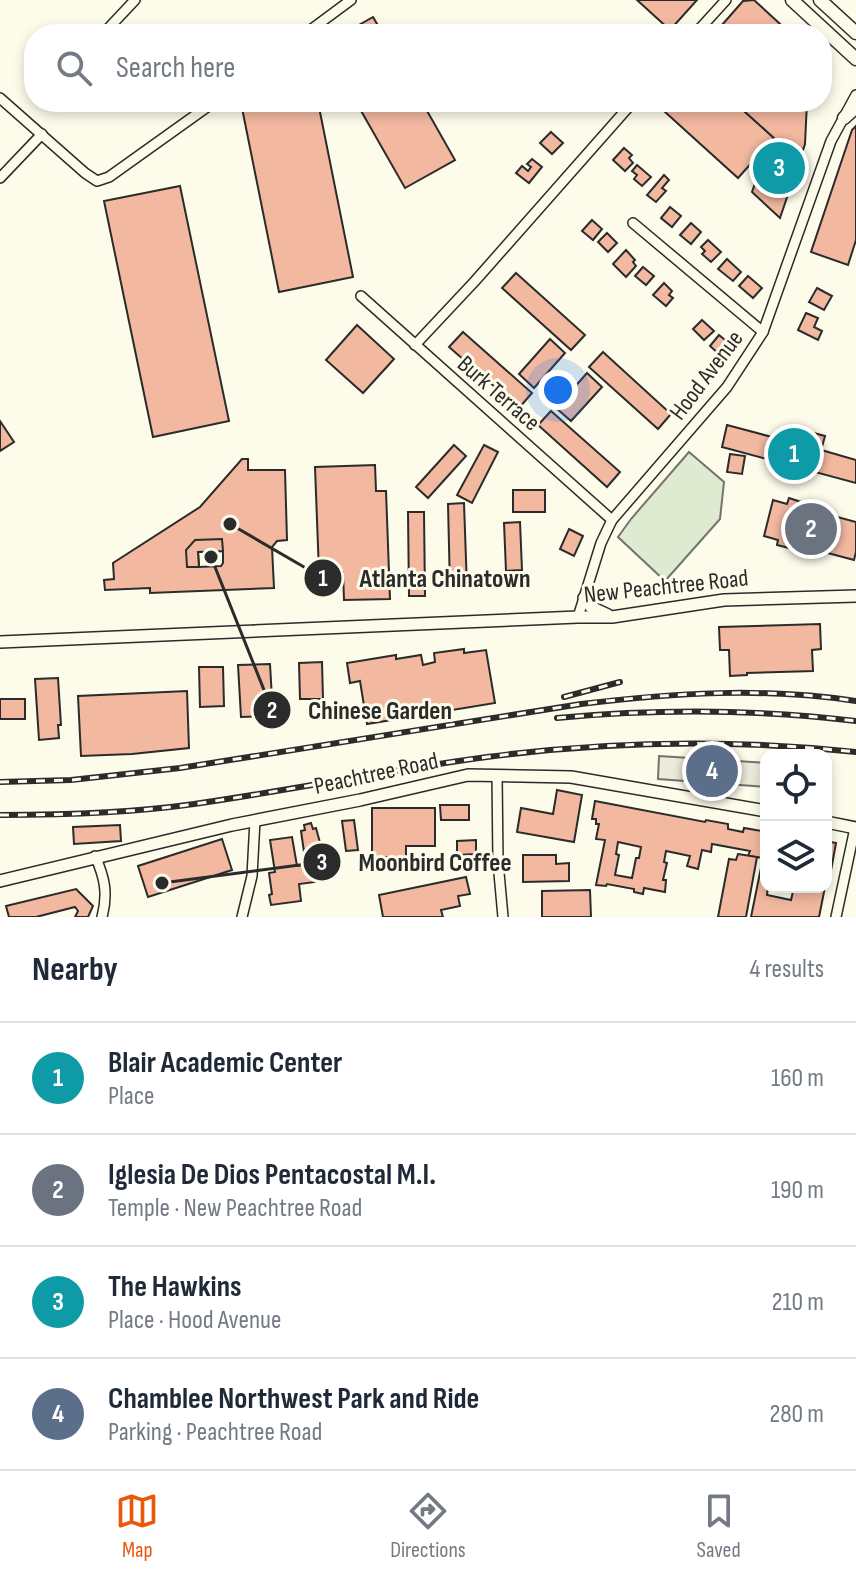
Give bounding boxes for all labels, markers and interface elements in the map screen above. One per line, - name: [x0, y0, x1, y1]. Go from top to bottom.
- search box: [24, 24, 832, 112]
- icon: search: [52, 46, 96, 90]
- text: Search here: [116, 50, 235, 86]
- pin: 3: [753, 138, 805, 198]
- street label: Hood Avenue: [663, 325, 749, 426]
- street label: Burk Terrace: [451, 350, 546, 437]
- your location: [538, 370, 578, 410]
- pin: 1: [768, 424, 820, 484]
- pin: 2: [785, 499, 837, 559]
- callout: Atlanta Chinatown: [303, 553, 546, 603]
- street label: New Peachtree Road: [582, 563, 750, 610]
- text: 1: [318, 564, 328, 593]
- text: Atlanta Chinatown: [359, 564, 530, 595]
- callout: Chinese Garden: [252, 685, 468, 735]
- text: 2: [267, 696, 277, 725]
- text: Chinese Garden: [308, 696, 452, 727]
- pin: 4: [686, 741, 738, 801]
- street label: Peachtree Road: [311, 746, 441, 801]
- map controls: [760, 749, 832, 893]
- button: locate: [760, 749, 832, 821]
- button: layers: [760, 821, 832, 893]
- callout: Moonbird Coffee: [302, 837, 527, 887]
- text: 3: [317, 848, 327, 877]
- text: Moonbird Coffee: [359, 848, 511, 879]
- text: Nearby: [32, 949, 118, 990]
- text: 4 results: [749, 954, 824, 985]
- text: Blair Academic Center: [108, 1045, 342, 1081]
- text: 1: [53, 1063, 63, 1094]
- text: 160 m: [771, 1063, 824, 1094]
- text: Place: [108, 1081, 155, 1112]
- text: Iglesia De Dios Pentacostal M.I.: [108, 1157, 436, 1193]
- text: 2: [52, 1175, 64, 1206]
- text: 190 m: [771, 1175, 824, 1206]
- text: Temple · New Peachtree Road: [108, 1193, 362, 1224]
- text: The Hawkins: [108, 1269, 242, 1305]
- text: 3: [52, 1287, 64, 1318]
- text: 210 m: [772, 1287, 824, 1318]
- text: Place · Hood Avenue: [108, 1305, 281, 1336]
- text: Chamblee Northwest Park and Ride: [108, 1381, 479, 1417]
- text: 4: [52, 1399, 64, 1430]
- text: 280 m: [769, 1399, 824, 1430]
- text: Parking · Peachtree Road: [108, 1417, 322, 1448]
- tab: Map: [115, 1489, 159, 1564]
- tab: Directions: [390, 1489, 466, 1564]
- tab: Saved: [697, 1489, 741, 1564]

